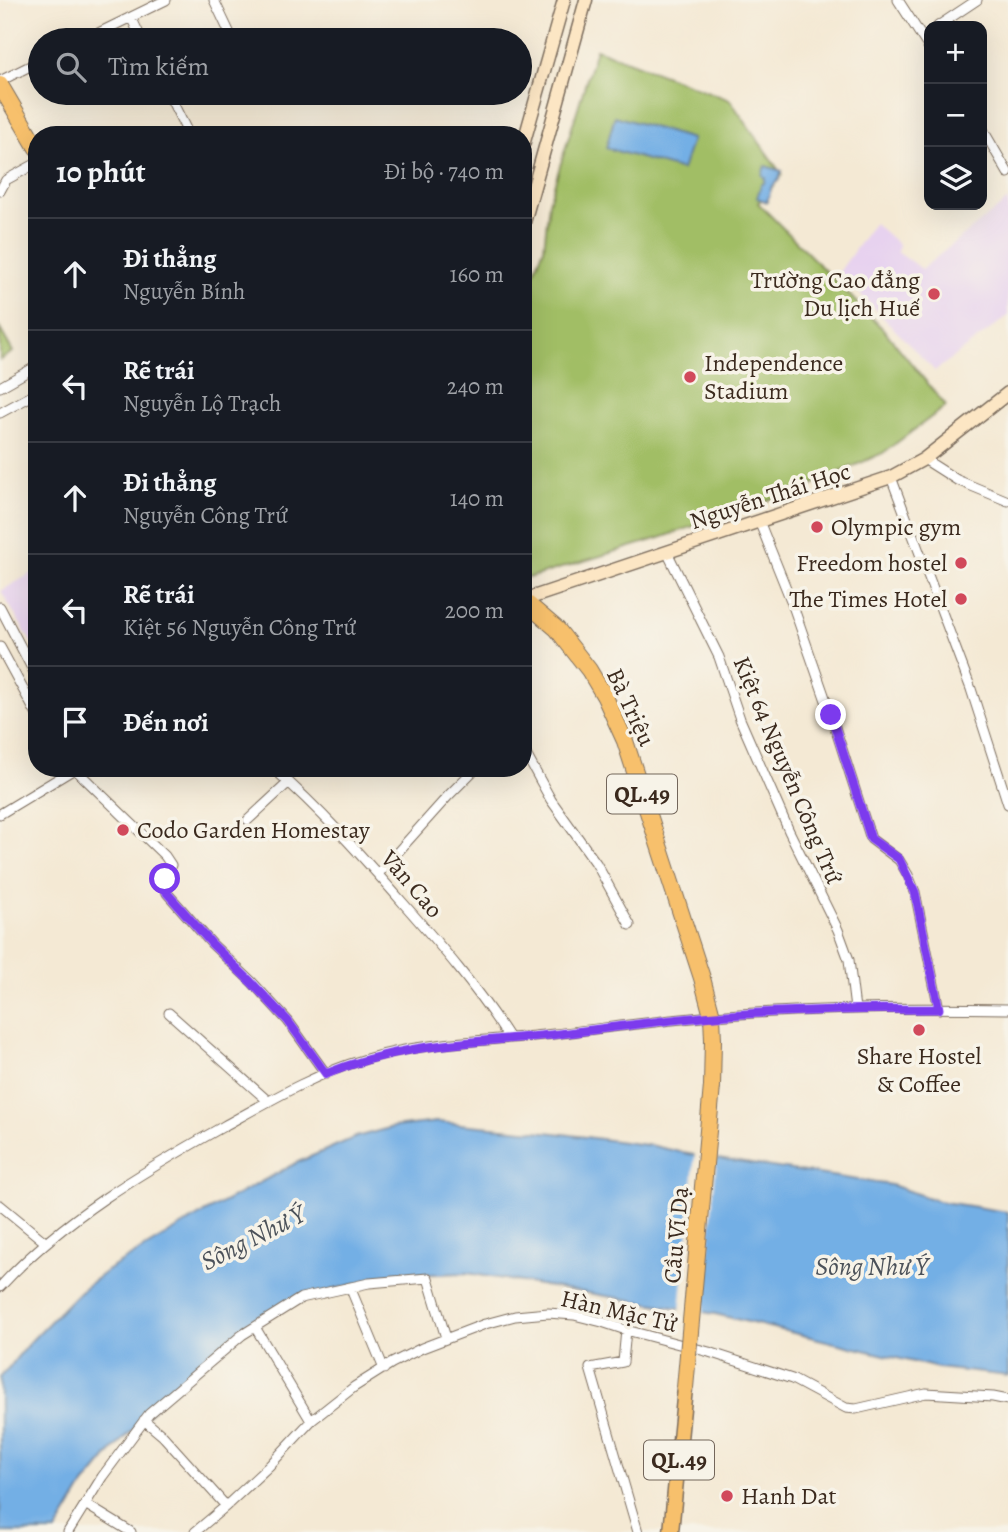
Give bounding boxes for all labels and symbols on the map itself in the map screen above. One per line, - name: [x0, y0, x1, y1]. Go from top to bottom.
- place label: Trường Cao đẳng Du lịch Huế: [751, 264, 920, 324]
- marker: Trường Cao đẳng Du lịch Huế: [926, 286, 942, 302]
- place label: Independence Stadium: [704, 347, 843, 407]
- marker: Independence Stadium: [682, 369, 698, 385]
- street label: Nguyễn Thái Học: [686, 455, 854, 537]
- place label: Olympic gym: [831, 511, 961, 543]
- marker: Olympic gym: [809, 519, 825, 535]
- place label: Freedom hostel: [796, 547, 947, 579]
- marker: Freedom hostel: [953, 555, 969, 571]
- place label: The Times Hotel: [789, 583, 947, 615]
- marker: The Times Hotel: [953, 591, 969, 607]
- street label: Kiệt 64 Nguyễn Công Trứ: [726, 651, 851, 889]
- street label: Bà Triệu: [599, 663, 663, 751]
- route end: [815, 699, 846, 730]
- road number: QL.49: [607, 774, 677, 814]
- place label: Codo Garden Homestay: [137, 814, 370, 846]
- marker: Codo Garden Homestay: [115, 822, 131, 838]
- street label: Văn Cao: [373, 843, 450, 925]
- route start: [149, 863, 180, 894]
- marker: Share Hostel & Coffee: [911, 1022, 927, 1038]
- place label: Share Hostel & Coffee: [857, 1040, 981, 1100]
- street label: Cầu Vĩ Dạ: [656, 1184, 696, 1285]
- water label: Sông Như Ý: [195, 1195, 314, 1279]
- water label: Sông Như Ý: [815, 1249, 931, 1284]
- street label: Hàn Mặc Tử: [558, 1282, 681, 1340]
- road number: QL.49: [644, 1441, 714, 1480]
- place label: Hanh Dat: [741, 1480, 837, 1512]
- marker: Hanh Dat: [719, 1488, 735, 1504]

